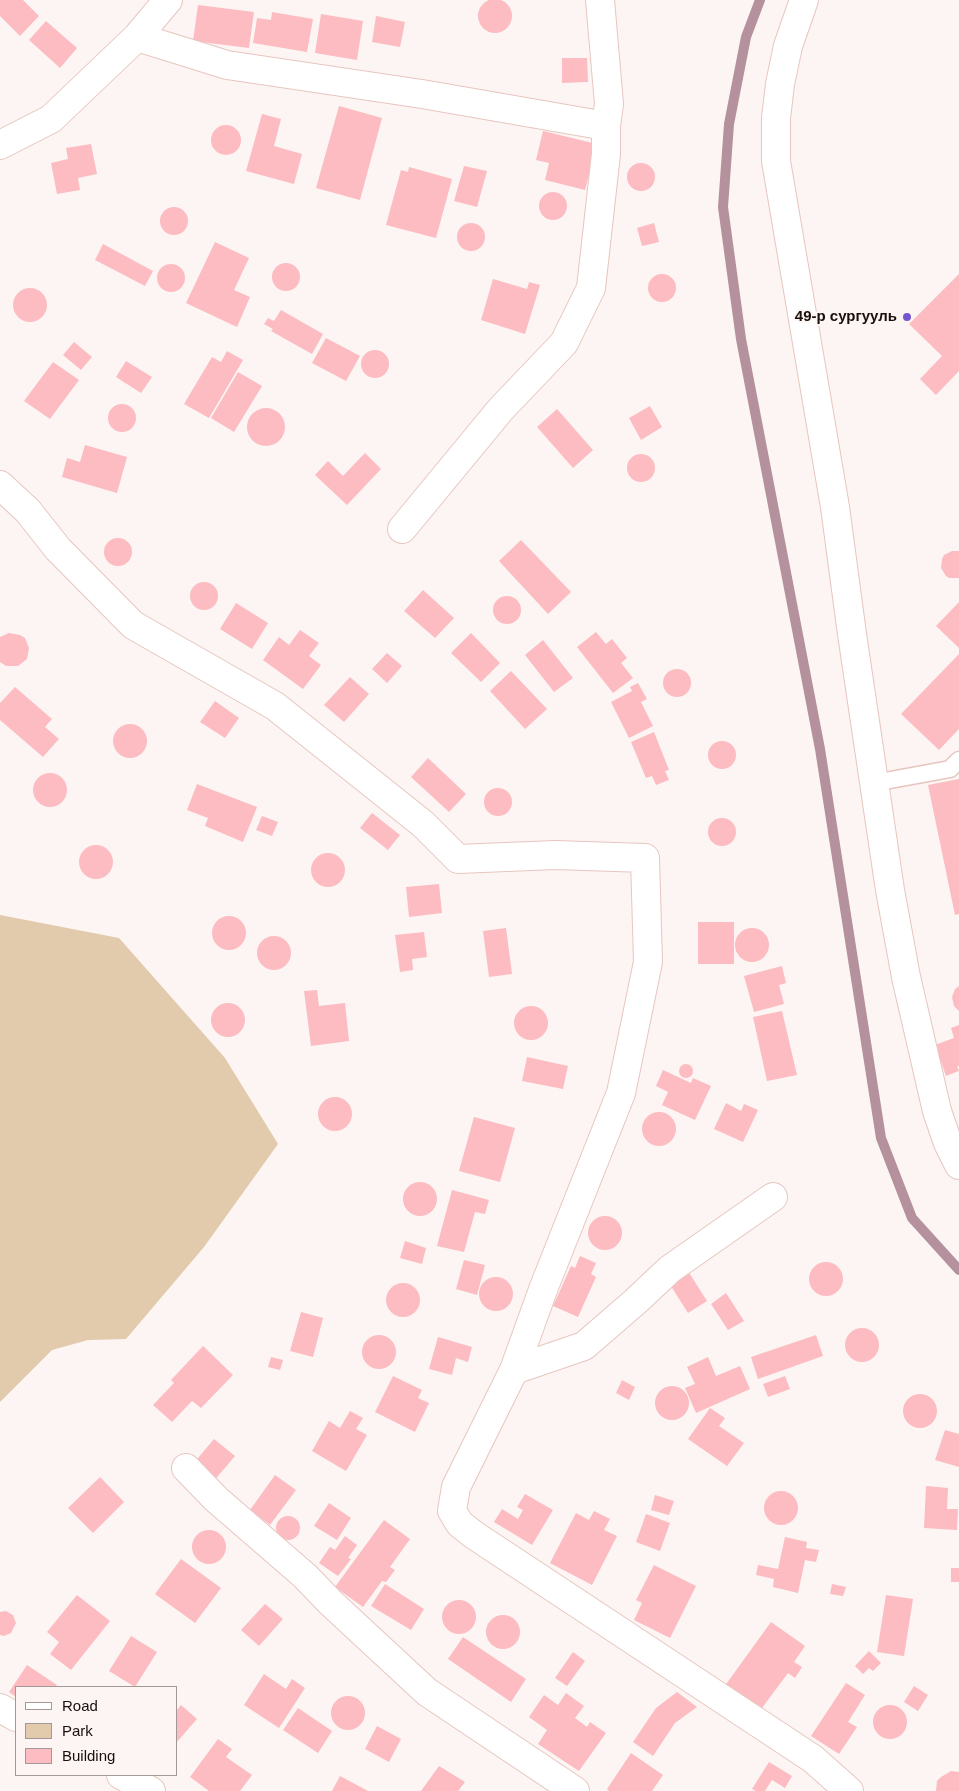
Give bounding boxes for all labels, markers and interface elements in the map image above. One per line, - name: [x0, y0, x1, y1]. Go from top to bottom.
- place label: 49-р сургууль: [795, 308, 897, 326]
- marker: 49-р сургууль: [901, 311, 913, 323]
- legend: [15, 1686, 178, 1776]
- text: Road: [62, 1697, 98, 1714]
- text: Park: [62, 1722, 93, 1739]
- text: Building: [62, 1747, 115, 1764]

